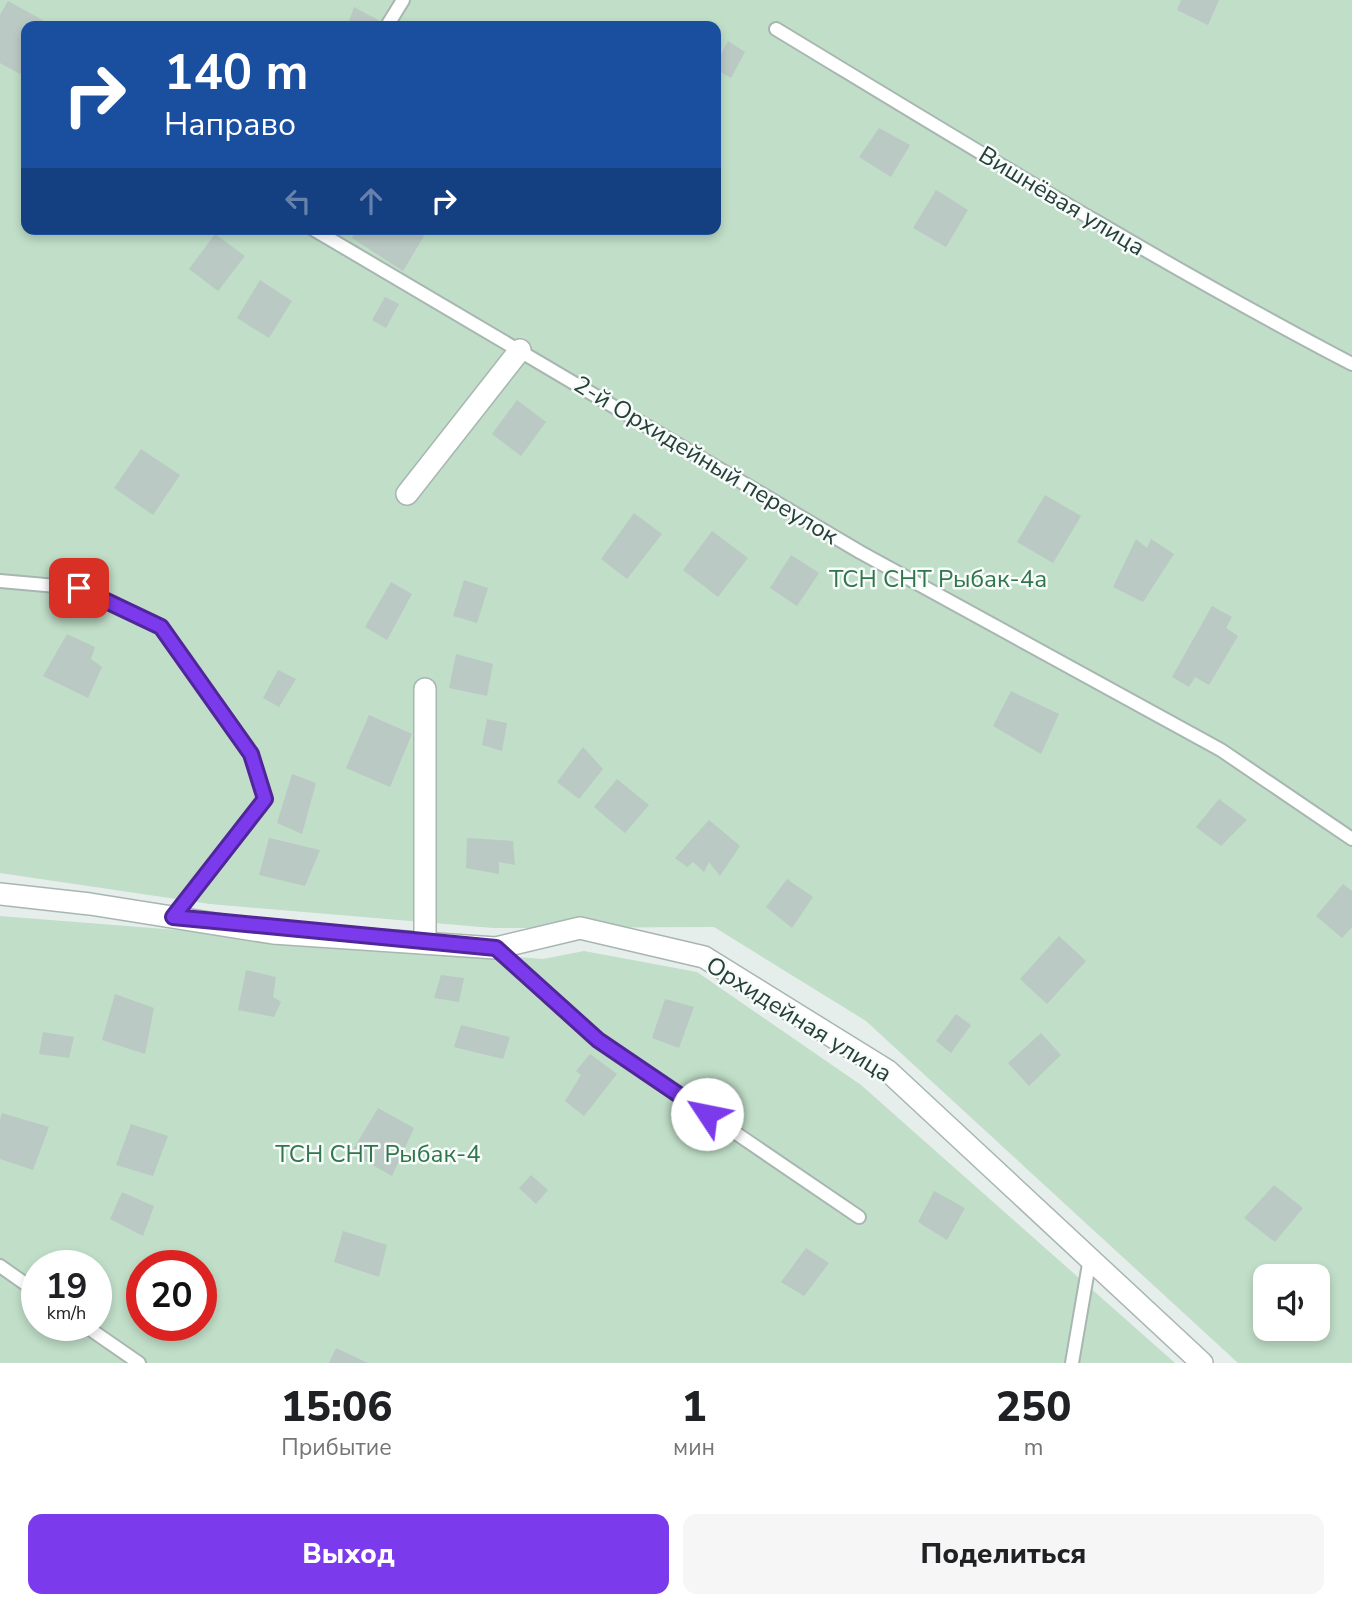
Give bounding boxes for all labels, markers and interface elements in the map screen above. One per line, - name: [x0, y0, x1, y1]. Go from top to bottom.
- text: 140 m: [164, 39, 308, 106]
- icon: right: [49, 49, 140, 140]
- text: Направо: [164, 103, 296, 146]
- street label: Вишнёвая улица: [973, 139, 1151, 263]
- icon: left: [279, 182, 317, 220]
- icon: ahead: [352, 182, 390, 220]
- icon: right: [425, 182, 463, 220]
- street label: 2-й Орхидейный переулок: [568, 368, 844, 552]
- pin: [49, 558, 109, 618]
- park label: ТСН СНТ Рыбак-4а: [829, 563, 1047, 595]
- icon: arrive: [60, 569, 98, 607]
- street label: Орхидейная улица: [700, 949, 898, 1089]
- position arrow: [670, 1077, 744, 1151]
- park label: ТСН СНТ Рыбак-4: [275, 1138, 481, 1170]
- speed limit sign: 20: [126, 1250, 217, 1341]
- text: 19: [45, 1263, 88, 1310]
- map controls: [1253, 1264, 1330, 1341]
- button: sound: [1253, 1264, 1330, 1341]
- text: km/h: [47, 1301, 86, 1325]
- text: 15:06: [281, 1379, 392, 1436]
- text: 1: [681, 1379, 707, 1436]
- text: 250: [996, 1379, 1071, 1436]
- text: Прибытие: [281, 1432, 392, 1463]
- text: мин: [673, 1432, 715, 1463]
- text: m: [1024, 1432, 1043, 1463]
- button: Выход: [28, 1514, 669, 1594]
- button: Поделиться: [683, 1514, 1324, 1594]

